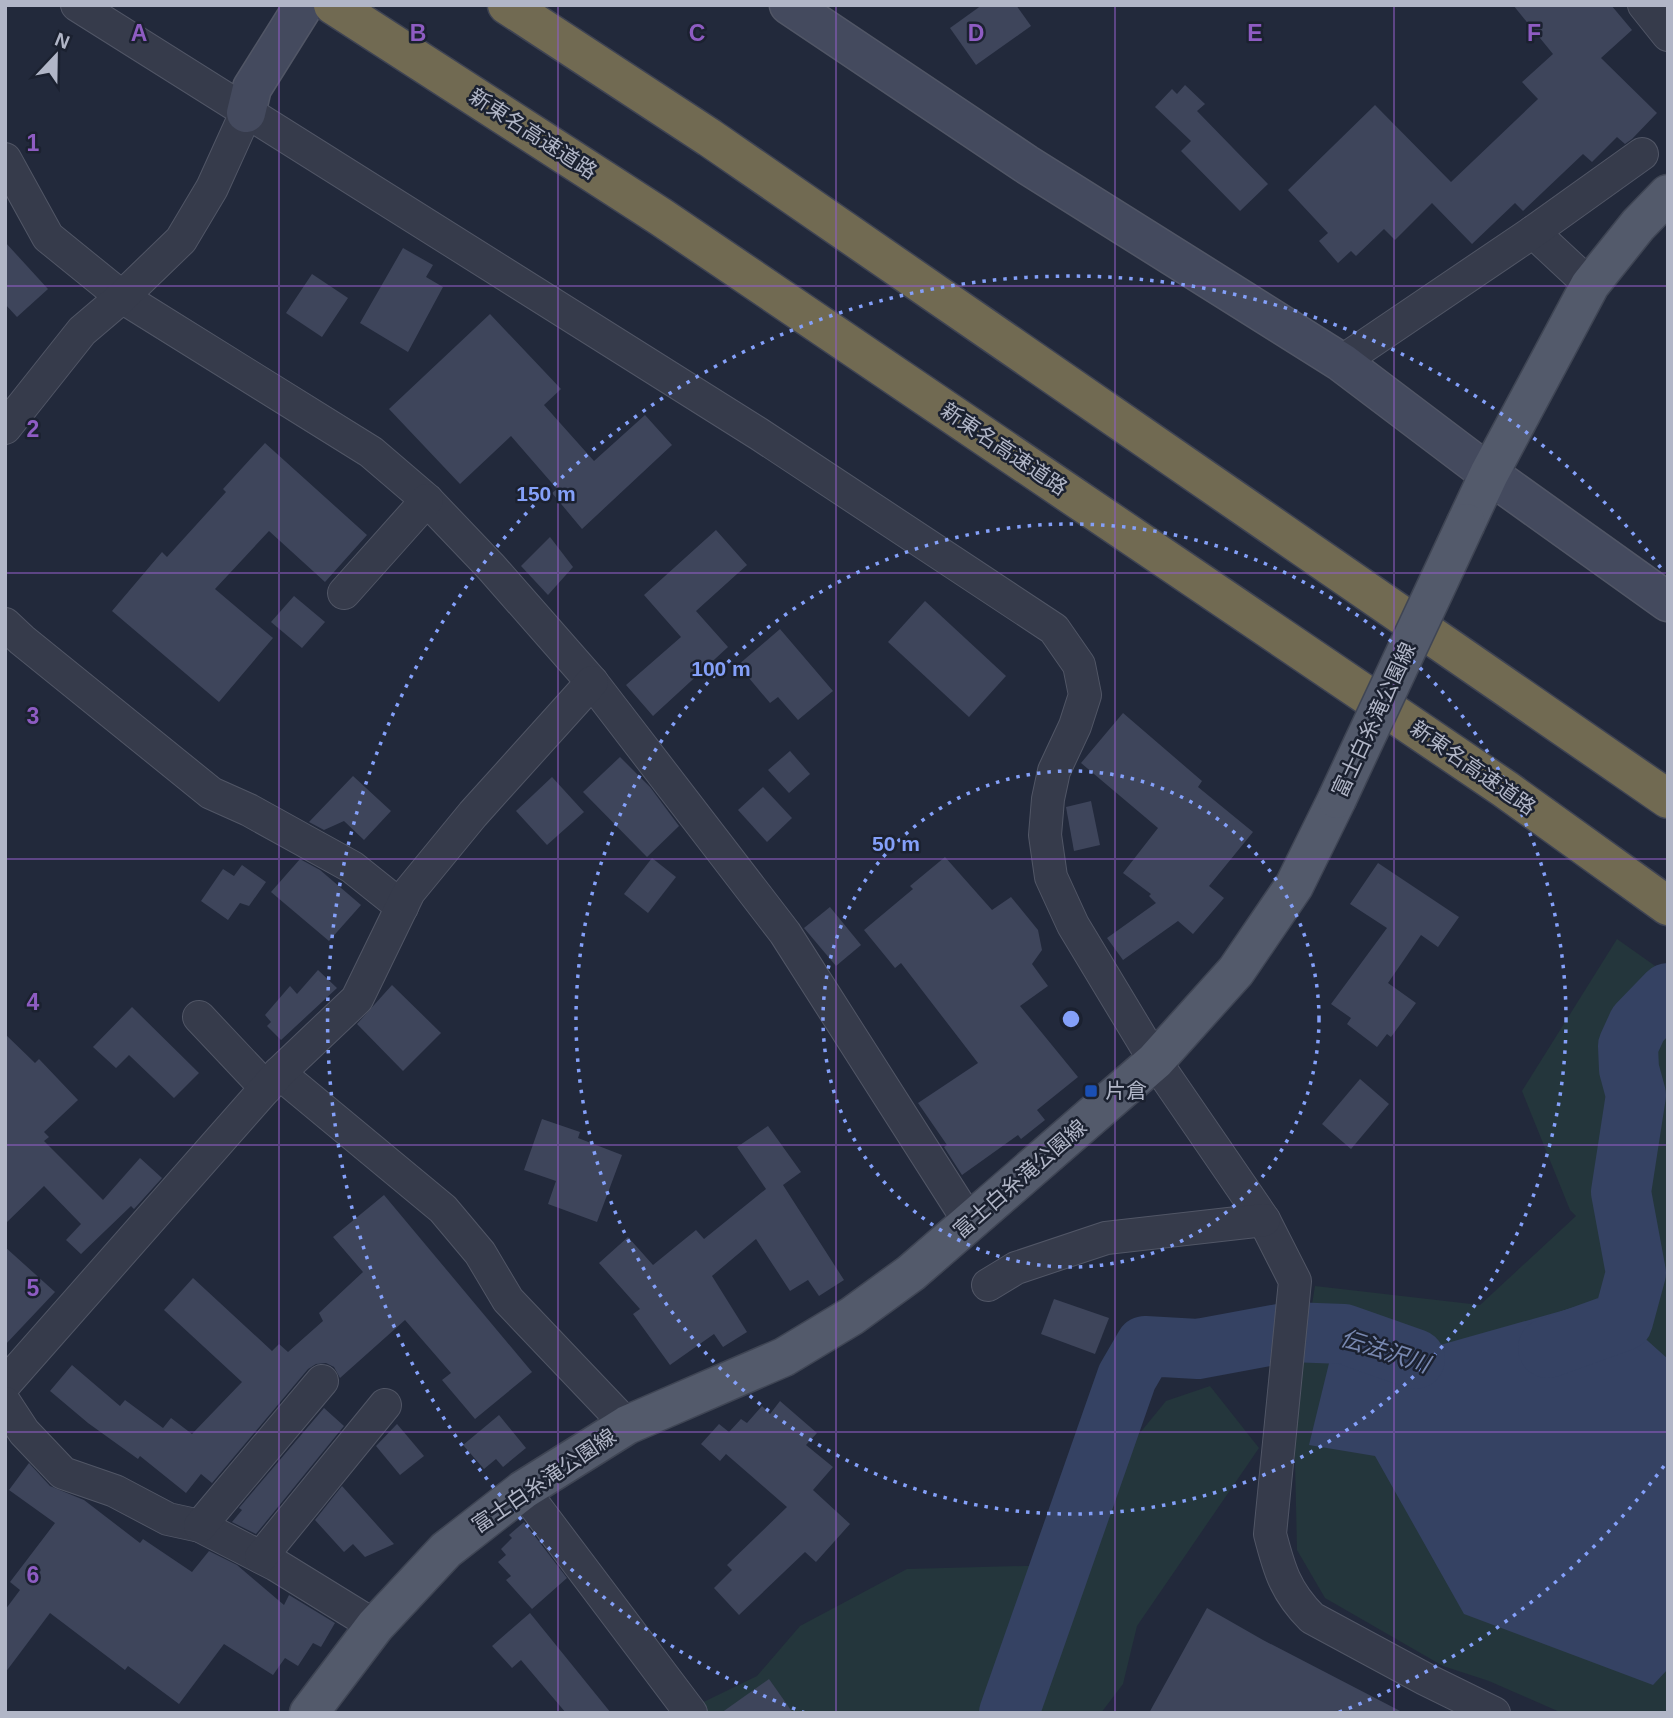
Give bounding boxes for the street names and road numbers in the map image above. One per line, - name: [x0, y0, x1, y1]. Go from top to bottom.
- street label: 新東名高速道路: [465, 84, 601, 183]
- street label: 新東名高速道路: [937, 398, 1072, 499]
- street label: 富士白糸滝公園線: [1328, 639, 1419, 801]
- street label: 新東名高速道路: [1406, 716, 1540, 819]
- street label: 富士白糸滝公園線: [949, 1115, 1091, 1242]
- street label: 富士白糸滝公園線: [468, 1424, 620, 1537]

